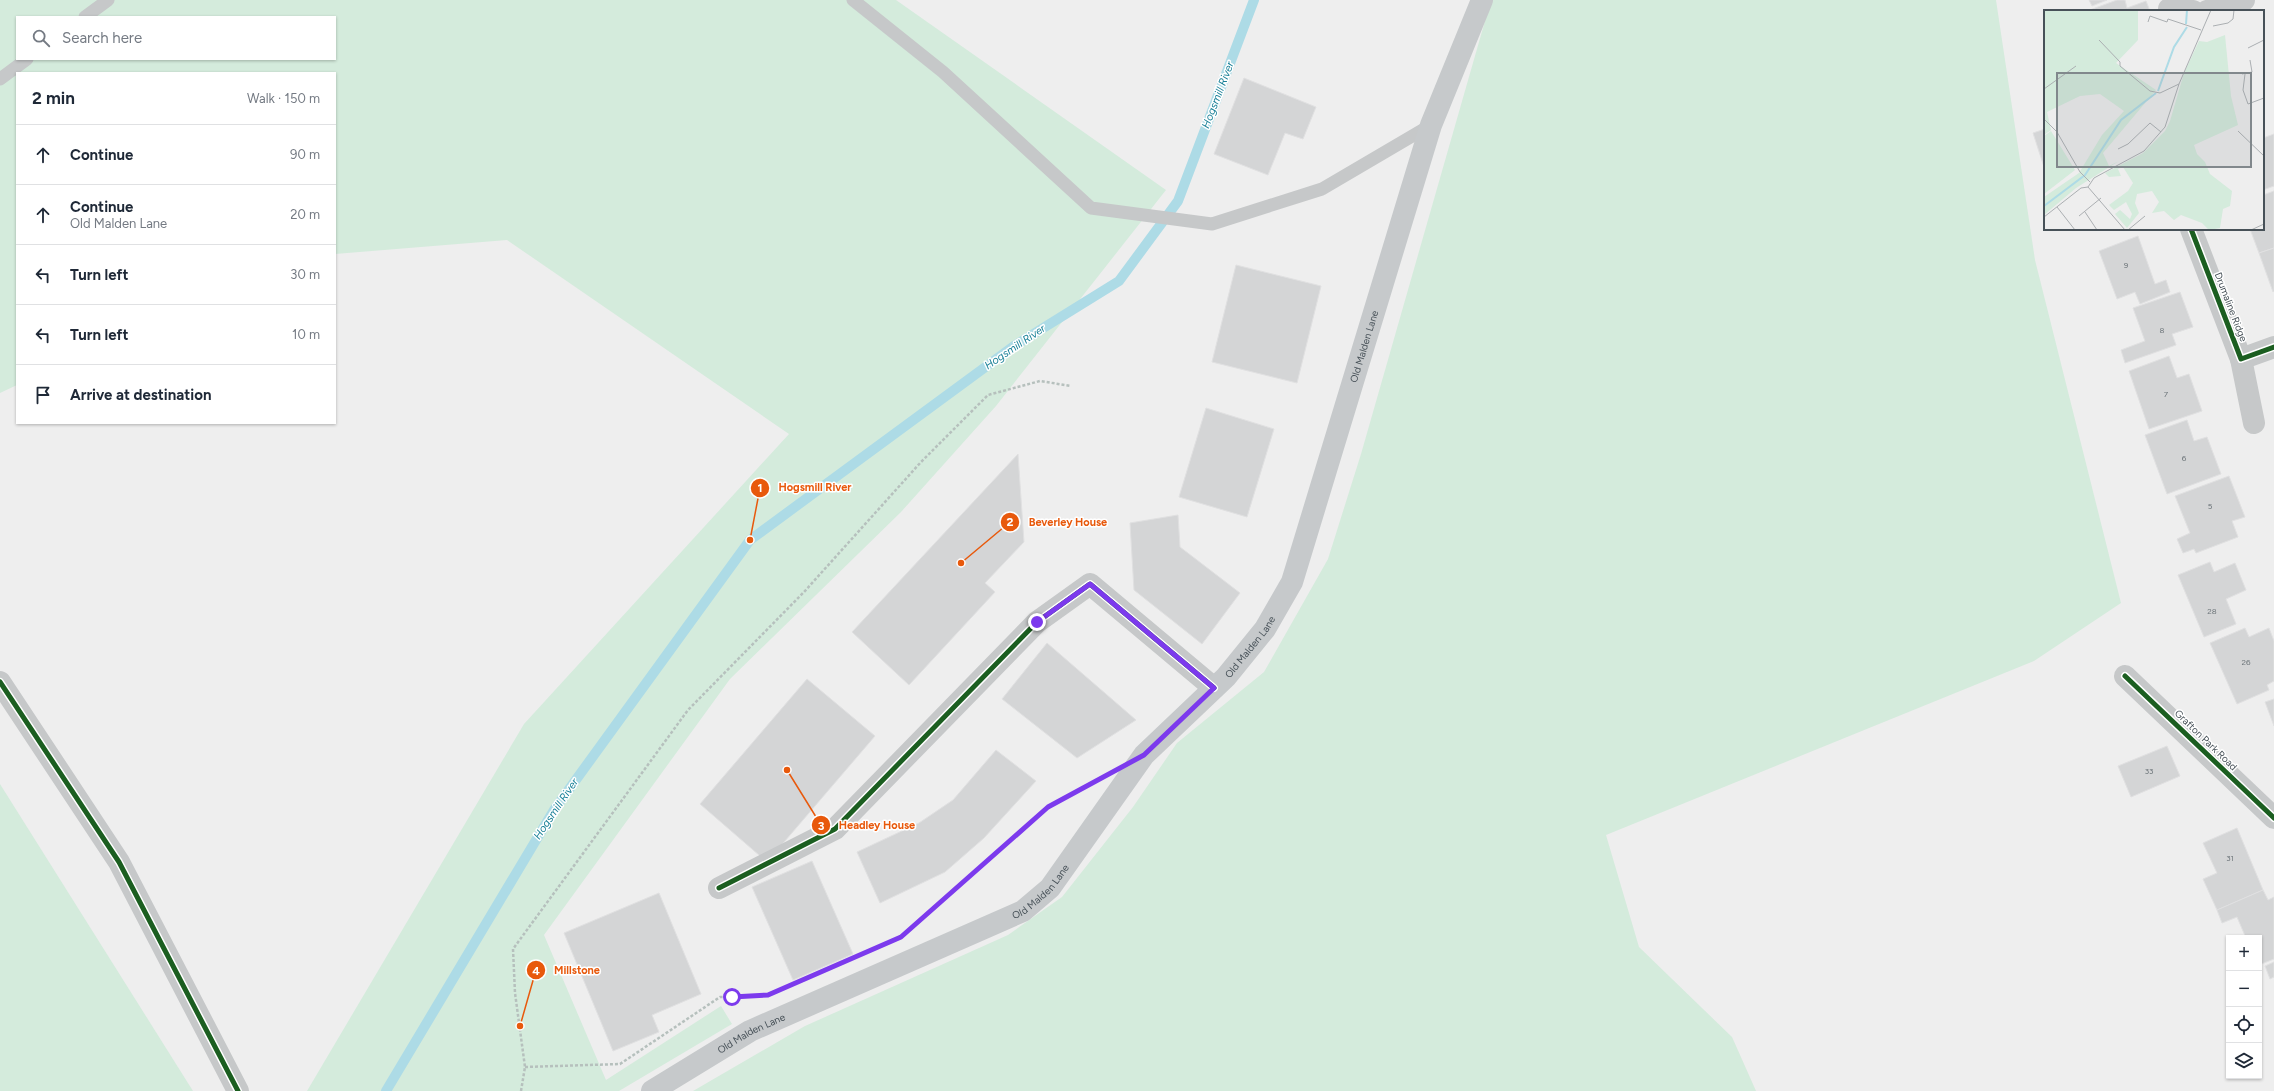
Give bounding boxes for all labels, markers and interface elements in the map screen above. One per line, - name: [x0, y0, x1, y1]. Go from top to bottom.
- inset map: [2044, 10, 2264, 230]
- search box: [16, 16, 336, 60]
- icon: search: [30, 27, 52, 49]
- text: Search here: [62, 29, 142, 47]
- water label: Hogsmill River: [1199, 59, 1237, 130]
- text: 2 min: [32, 88, 75, 108]
- text: Walk · 150 m: [247, 91, 320, 106]
- icon: ahead: [32, 144, 54, 166]
- text: Continue: [70, 146, 133, 164]
- text: 90 m: [290, 147, 320, 162]
- text: Continue: [70, 198, 133, 216]
- icon: ahead: [32, 204, 54, 226]
- text: 20 m: [290, 207, 320, 222]
- text: Old Malden Lane: [70, 216, 167, 231]
- house number: 9: [2124, 260, 2129, 270]
- icon: left: [32, 264, 54, 286]
- text: Turn left: [70, 266, 128, 284]
- text: 30 m: [290, 267, 320, 282]
- street label: Drumaline Ridge: [2212, 270, 2250, 344]
- street label: Old Malden Lane: [1347, 308, 1381, 384]
- water label: Hogsmill River: [982, 321, 1049, 372]
- icon: left: [32, 324, 54, 346]
- house number: 8: [2160, 325, 2165, 335]
- text: Turn left: [70, 326, 128, 344]
- text: 10 m: [292, 327, 320, 342]
- icon: arrive: [32, 384, 54, 406]
- text: Arrive at destination: [70, 386, 211, 404]
- house number: 7: [2164, 389, 2169, 399]
- house number: 6: [2182, 453, 2187, 463]
- callout: Hogsmill River: [750, 476, 859, 499]
- text: 1: [757, 481, 763, 495]
- text: Hogsmill River: [778, 481, 852, 494]
- house number: 5: [2208, 501, 2213, 511]
- callout: Beverley House: [1000, 511, 1115, 534]
- text: 2: [1007, 515, 1014, 529]
- text: Beverley House: [1029, 516, 1107, 529]
- house number: 28: [2207, 606, 2217, 616]
- route end: [1028, 613, 1046, 631]
- street label: Old Malden Lane: [1222, 613, 1278, 680]
- house number: 26: [2242, 657, 2251, 667]
- street label: Grafton Park Road: [2172, 707, 2240, 773]
- house number: 33: [2145, 766, 2153, 776]
- water label: Hogsmill River: [531, 775, 582, 842]
- callout: Headley House: [811, 814, 924, 837]
- text: 3: [818, 819, 825, 833]
- text: Headley House: [839, 819, 915, 832]
- house number: 31: [2226, 853, 2234, 863]
- street label: Old Malden Lane: [1010, 861, 1072, 922]
- map controls: [2226, 935, 2262, 1079]
- button: +: [2226, 935, 2262, 971]
- callout: Millstone: [526, 959, 608, 982]
- text: 4: [532, 964, 540, 978]
- text: Millstone: [554, 964, 600, 977]
- button: −: [2226, 971, 2262, 1007]
- route start: [723, 988, 741, 1006]
- button: locate: [2226, 1007, 2262, 1043]
- street label: Old Malden Lane: [715, 1010, 787, 1056]
- button: layers: [2226, 1043, 2262, 1079]

